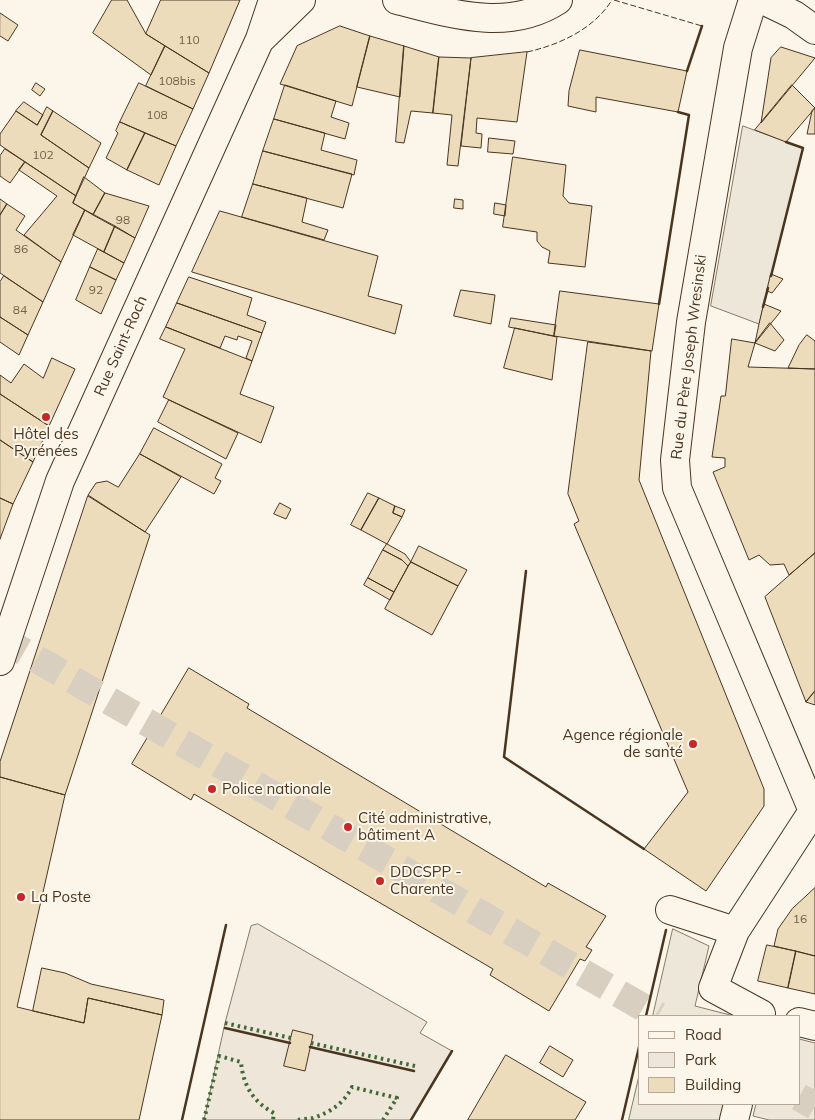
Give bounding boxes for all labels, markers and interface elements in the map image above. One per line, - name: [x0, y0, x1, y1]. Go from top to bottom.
- house number: 110: [178, 33, 200, 47]
- house number: 108bis: [158, 74, 196, 88]
- house number: 108: [146, 108, 168, 122]
- house number: 102: [32, 148, 54, 162]
- house number: 98: [116, 213, 130, 227]
- house number: 86: [14, 242, 28, 256]
- street label: Rue du Père Joseph Wresinski: [667, 253, 711, 461]
- house number: 92: [89, 283, 103, 297]
- street label: Rue Saint-Roch: [91, 293, 151, 399]
- house number: 84: [13, 303, 27, 317]
- marker: Hôtel des Pyrénées: [40, 411, 52, 423]
- place label: Hôtel des Pyrénées: [13, 425, 79, 460]
- place label: Agence régionale de santé: [562, 726, 683, 761]
- marker: Agence régionale de santé: [687, 738, 699, 750]
- place label: Police nationale: [222, 780, 331, 798]
- marker: Police nationale: [206, 783, 218, 795]
- place label: Cité administrative, bâtiment A: [358, 809, 491, 844]
- marker: Cité administrative, bâtiment A: [342, 821, 354, 833]
- place label: DDCSPP - Charente: [390, 863, 462, 898]
- marker: DDCSPP - Charente: [374, 875, 386, 887]
- place label: La Poste: [31, 888, 91, 906]
- marker: La Poste: [15, 891, 27, 903]
- house number: 16: [793, 912, 807, 926]
- legend: [638, 1015, 800, 1105]
- text: Road: [685, 1025, 722, 1044]
- text: Park: [685, 1050, 717, 1069]
- text: Building: [685, 1075, 741, 1094]

